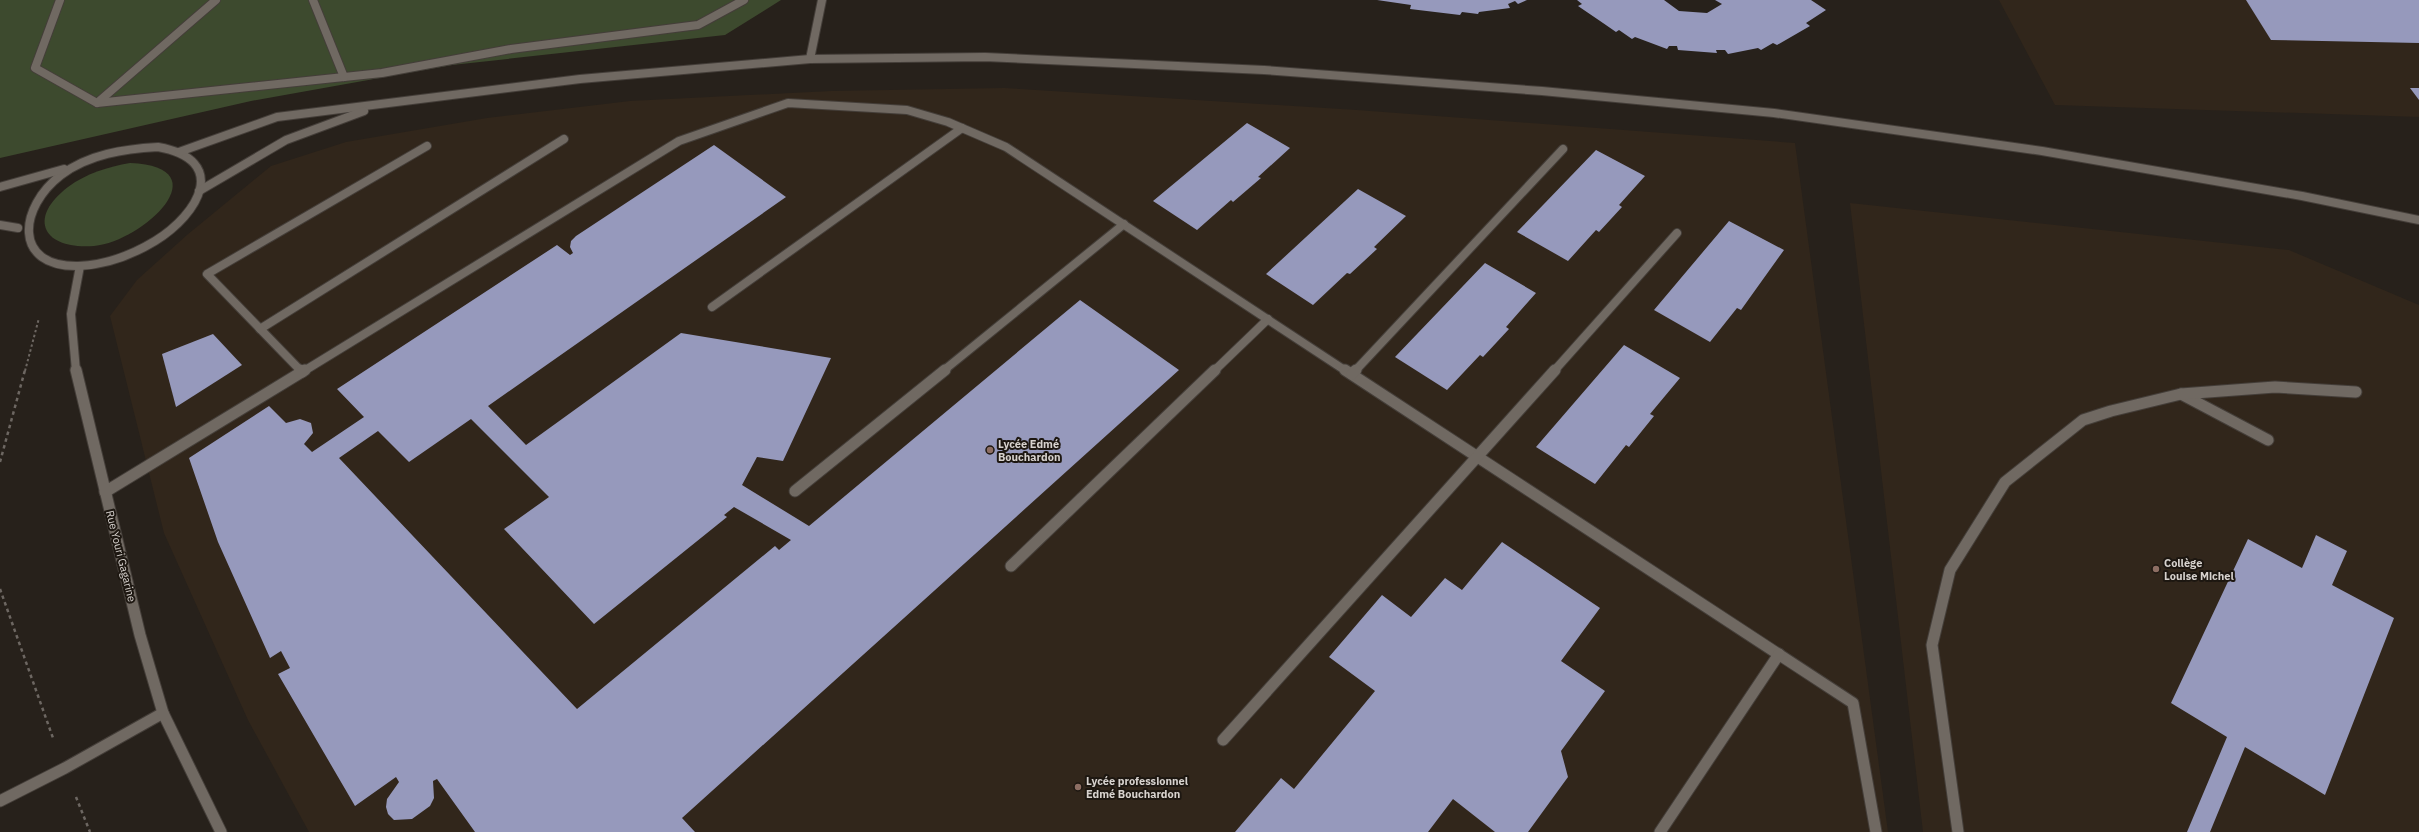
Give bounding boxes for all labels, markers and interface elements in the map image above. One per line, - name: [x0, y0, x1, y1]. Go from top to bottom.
- place label: Lycée Edmé Bouchardon: [998, 437, 1060, 464]
- marker: Lycée Edmé Bouchardon: [985, 445, 995, 455]
- street label: Rue Youri Gagarine: [103, 509, 139, 603]
- place label: Collège Louise Michel: [2164, 556, 2235, 583]
- marker: Collège Louise Michel: [2151, 564, 2161, 574]
- place label: Lycée professionnel Edmé Bouchardon: [1086, 774, 1189, 801]
- marker: Lycée professionnel Edmé Bouchardon: [1073, 782, 1083, 792]

